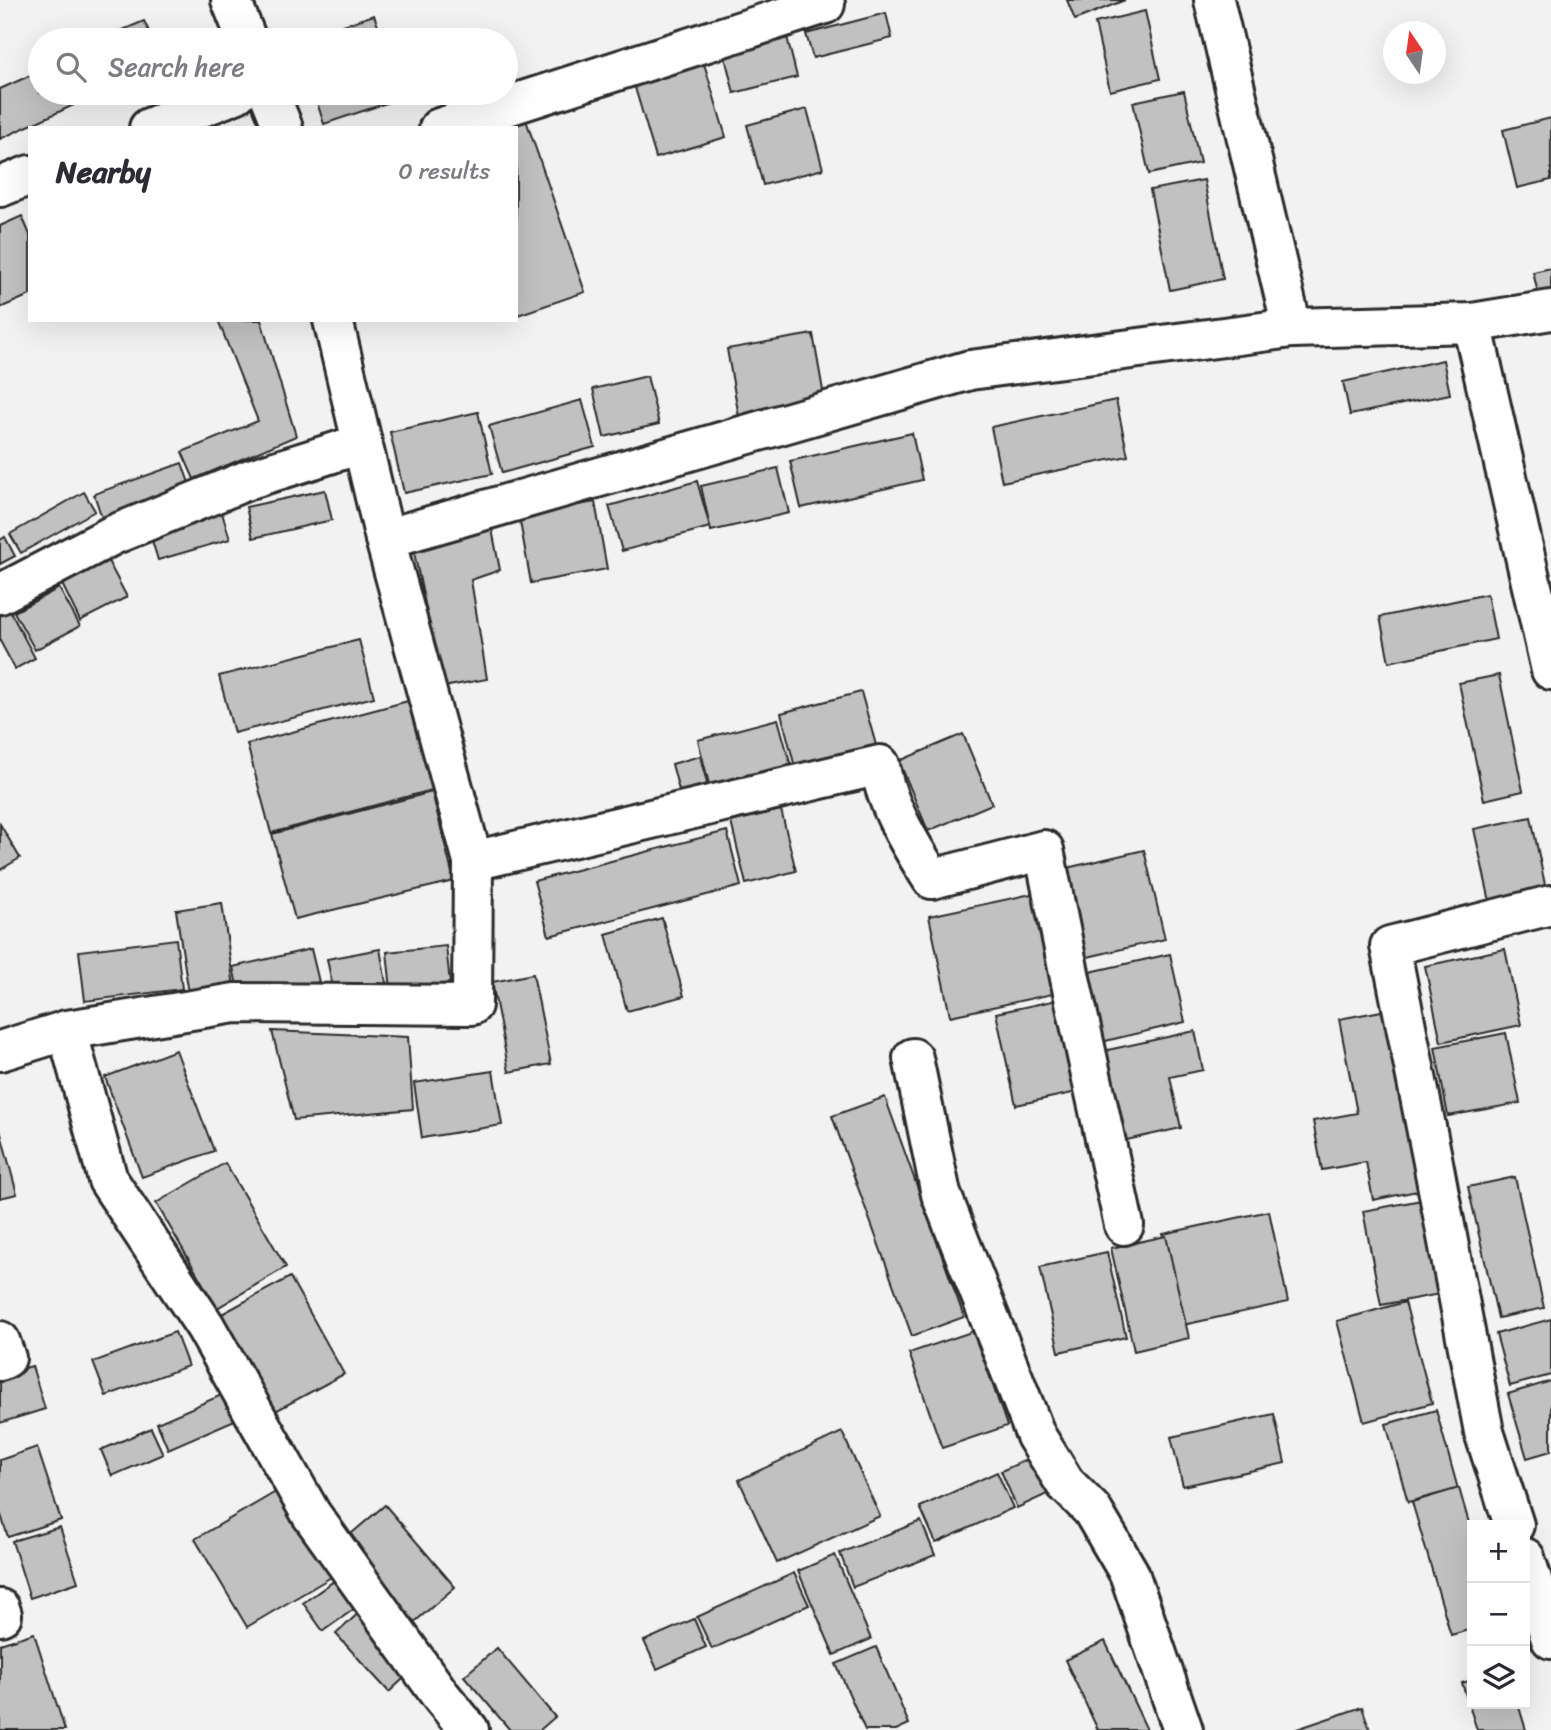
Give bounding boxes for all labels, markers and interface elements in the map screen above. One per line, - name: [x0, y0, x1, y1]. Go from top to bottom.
- north arrow: [1383, 21, 1446, 84]
- search box: [28, 28, 518, 105]
- text: Search here: [108, 44, 245, 90]
- icon: search: [52, 48, 90, 86]
- text: Nearby: [56, 145, 151, 199]
- text: 0 results: [398, 151, 490, 192]
- map controls: [1467, 1520, 1530, 1709]
- button: +: [1467, 1520, 1530, 1583]
- button: −: [1467, 1583, 1530, 1646]
- button: layers: [1467, 1646, 1530, 1709]

